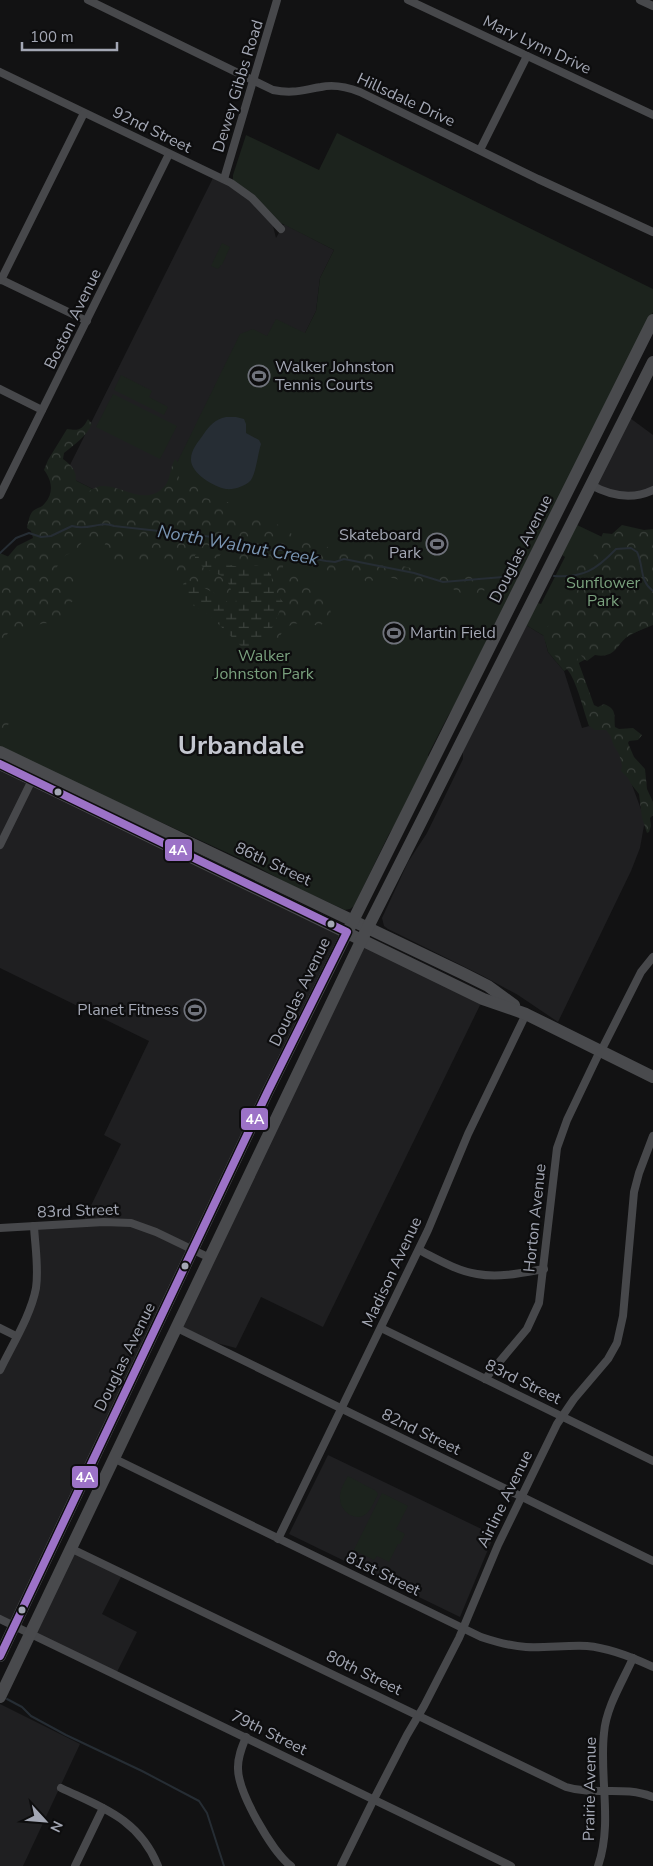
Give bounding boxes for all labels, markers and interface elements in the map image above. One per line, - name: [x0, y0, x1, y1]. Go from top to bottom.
- street label: Mary Lynn Drive: [479, 10, 595, 80]
- street label: Dewey Gibbs Road: [207, 17, 269, 155]
- scale bar: [22, 20, 118, 52]
- text: 100 m: [30, 27, 74, 47]
- street label: Hillsdale Drive: [353, 68, 459, 132]
- street label: 92nd Street: [109, 101, 196, 159]
- street label: Boston Avenue: [39, 265, 107, 373]
- place label: Walker Johnston Tennis Courts: [275, 356, 394, 396]
- sports icon: Walker Johnston Tennis Courts: [247, 364, 271, 388]
- street label: Douglas Avenue: [484, 491, 558, 607]
- water label: North Walnut Creek: [156, 519, 321, 571]
- place label: Skateboard Park: [339, 524, 422, 564]
- sports icon: Skateboard Park: [425, 532, 449, 556]
- park label: Sunflower Park: [566, 572, 640, 612]
- sports icon: Martin Field: [382, 621, 406, 645]
- place label: Martin Field: [410, 622, 496, 644]
- park label: Walker Johnston Park: [213, 645, 315, 685]
- district label: Urbandale: [178, 728, 304, 763]
- unlabelled marker: [53, 787, 63, 797]
- street label: 86th Street: [231, 837, 315, 891]
- line badge: 4A: [164, 838, 193, 862]
- text: 4A: [169, 841, 188, 860]
- unlabelled marker: [326, 919, 336, 929]
- street label: Douglas Avenue: [264, 934, 336, 1050]
- sports icon: Planet Fitness: [183, 998, 207, 1022]
- place label: Planet Fitness: [77, 999, 179, 1021]
- line badge: 4A: [240, 1107, 269, 1131]
- text: 4A: [246, 1110, 265, 1129]
- street label: Horton Avenue: [518, 1163, 552, 1273]
- street label: 83rd Street: [37, 1199, 120, 1223]
- street label: Madison Avenue: [357, 1213, 427, 1331]
- unlabelled marker: [180, 1261, 190, 1271]
- street label: Douglas Avenue: [89, 1299, 161, 1415]
- street label: 83rd Street: [481, 1354, 565, 1410]
- street label: 82nd Street: [378, 1403, 465, 1461]
- street label: Airline Avenue: [472, 1447, 538, 1551]
- line badge: 4A: [71, 1465, 99, 1489]
- text: 4A: [76, 1468, 95, 1487]
- street label: 81st Street: [342, 1547, 424, 1602]
- unlabelled marker: [17, 1605, 27, 1615]
- street label: 80th Street: [322, 1645, 406, 1701]
- street label: 79th Street: [227, 1705, 311, 1761]
- street label: Prairie Avenue: [578, 1737, 602, 1841]
- north arrow: [20, 1796, 70, 1846]
- text: N: [45, 1818, 67, 1835]

